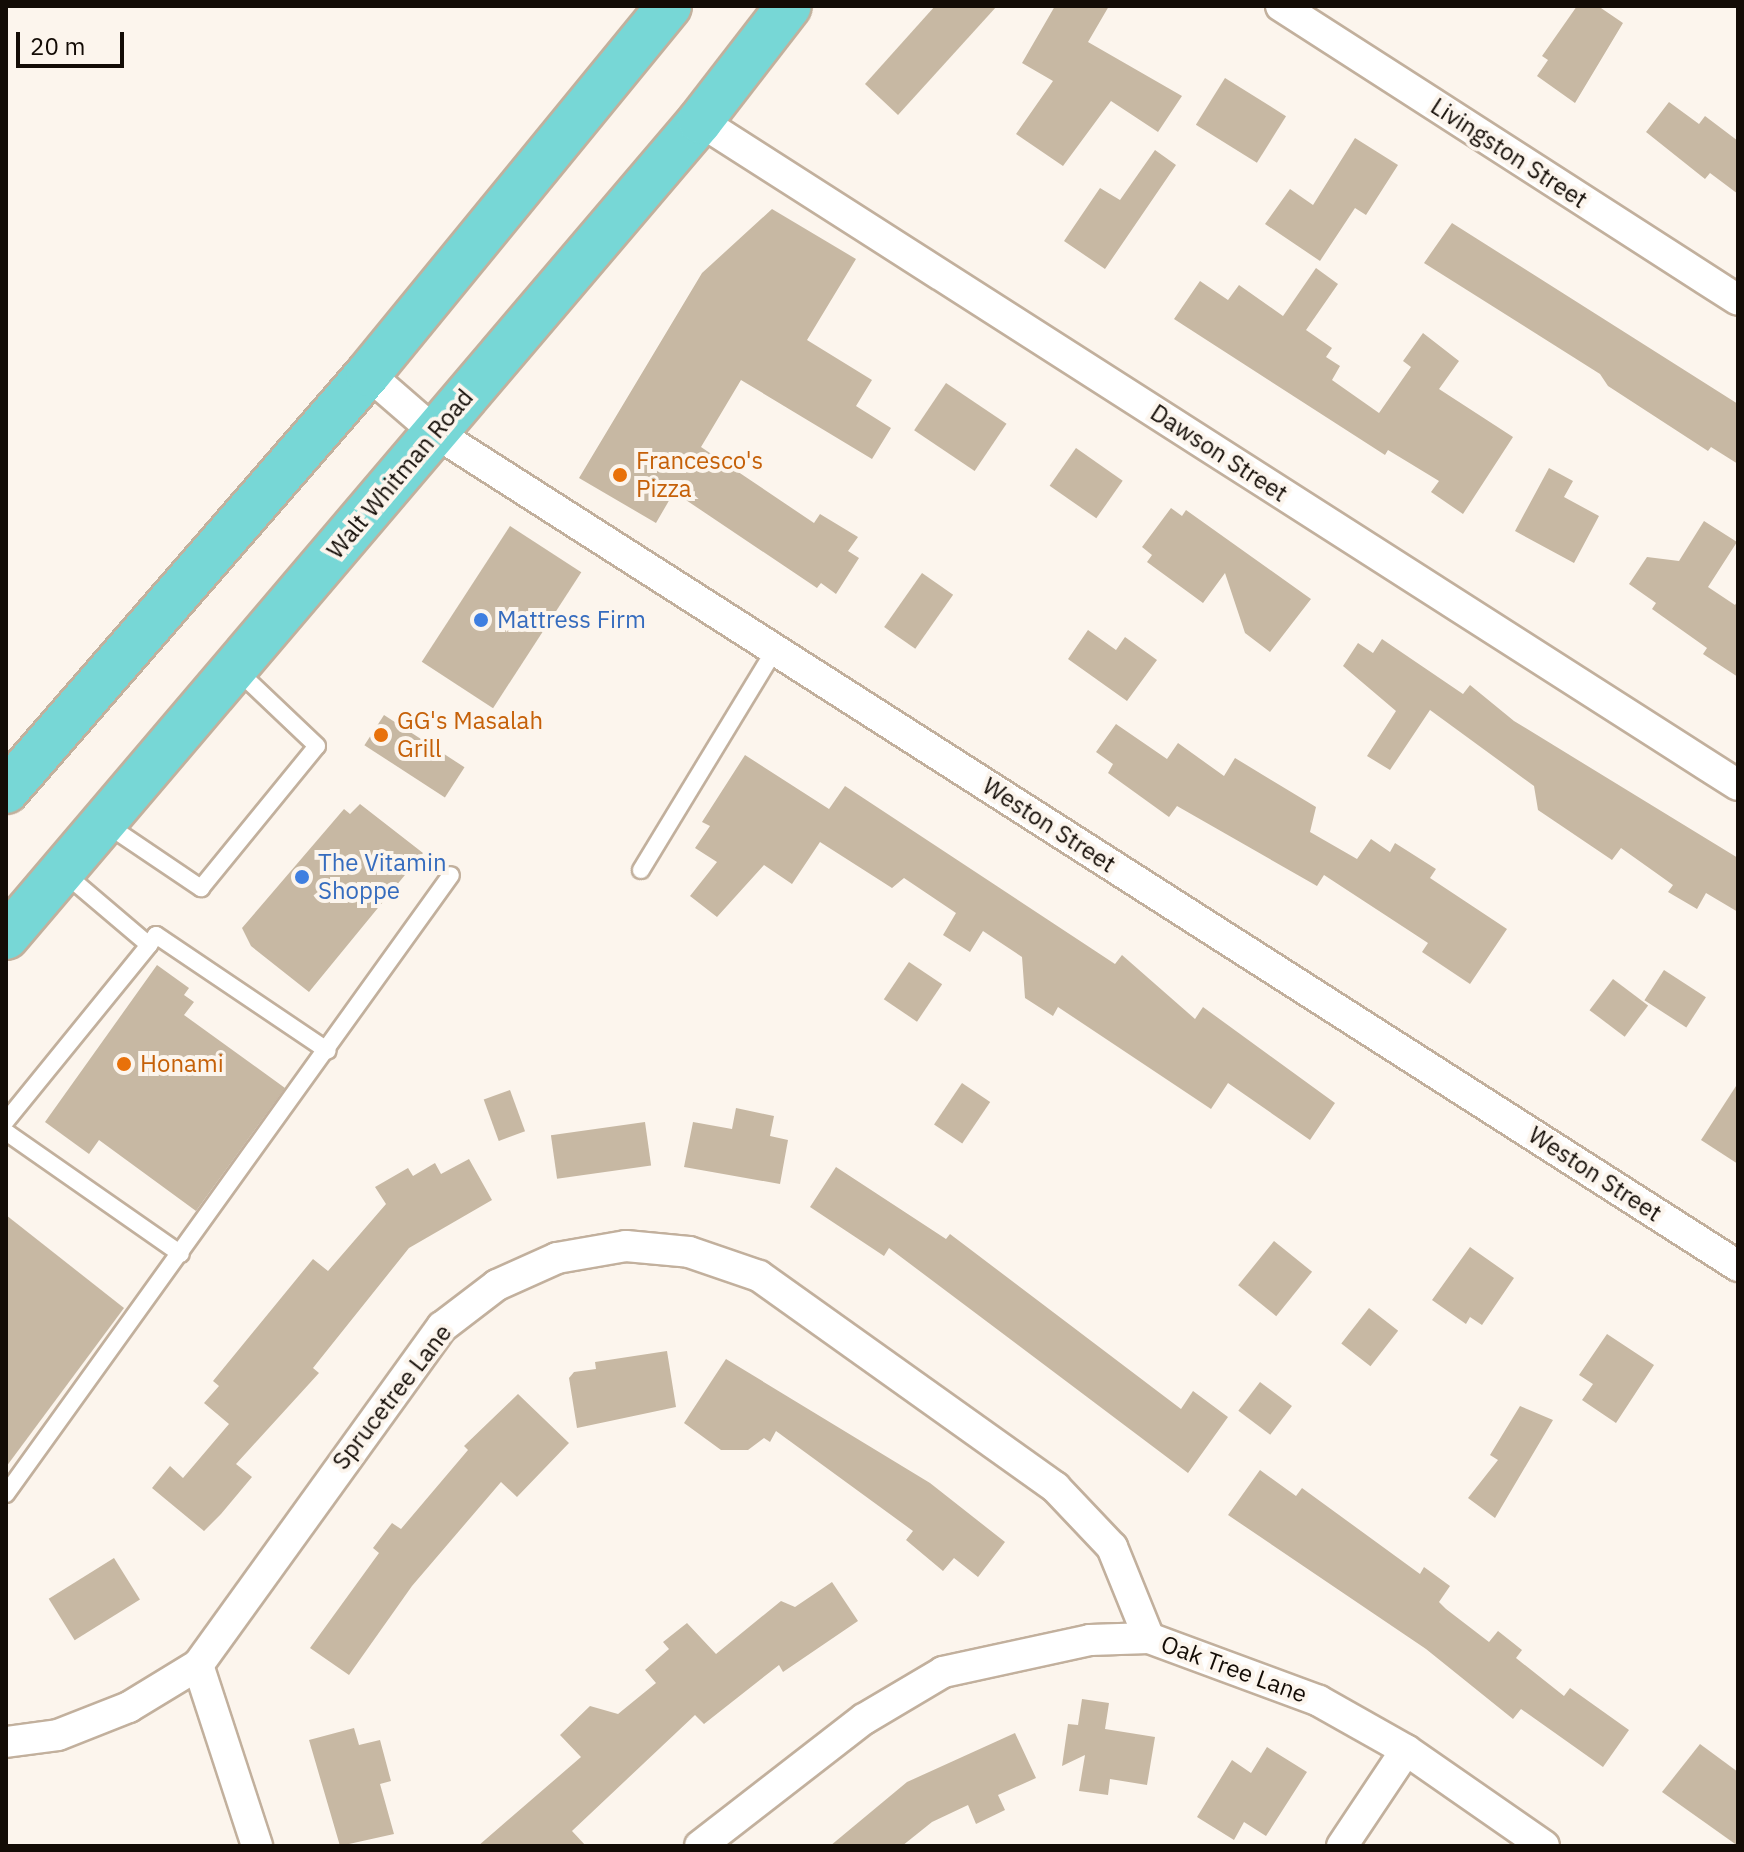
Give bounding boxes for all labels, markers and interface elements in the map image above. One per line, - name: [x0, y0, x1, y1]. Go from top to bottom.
- scale bar: [20, 16, 128, 66]
- text: 20 m: [30, 30, 85, 62]
- street label: Livingston Street: [1425, 92, 1593, 214]
- street label: Walt Whitman Road: [321, 383, 479, 565]
- street label: Dawson Street: [1145, 398, 1293, 508]
- place label: Francesco's Pizza: [636, 447, 763, 503]
- marker: Francesco's Pizza: [611, 466, 629, 484]
- place label: Mattress Firm: [497, 606, 646, 634]
- marker: Mattress Firm: [472, 611, 490, 629]
- place label: GG's Masalah Grill: [397, 707, 543, 763]
- marker: GG's Masalah Grill: [372, 726, 390, 744]
- street label: Weston Street: [977, 771, 1121, 879]
- place label: The Vitamin Shoppe: [318, 849, 447, 905]
- marker: The Vitamin Shoppe: [293, 868, 311, 886]
- place label: Honami: [140, 1050, 224, 1078]
- marker: Honami: [115, 1055, 133, 1073]
- street label: Weston Street: [1523, 1120, 1667, 1228]
- street label: Sprucetree Lane: [326, 1319, 458, 1475]
- street label: Oak Tree Lane: [1157, 1629, 1311, 1709]

